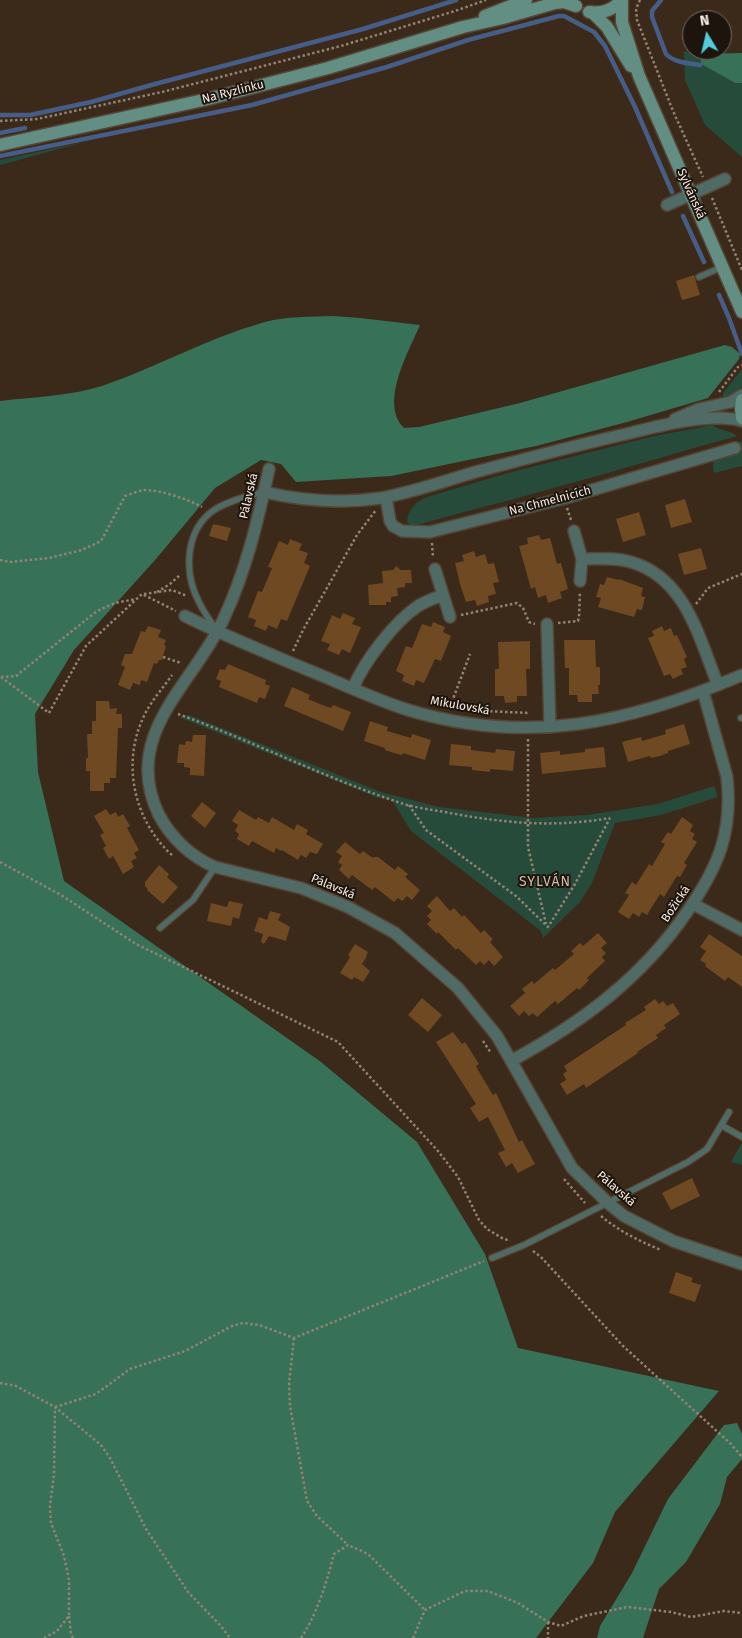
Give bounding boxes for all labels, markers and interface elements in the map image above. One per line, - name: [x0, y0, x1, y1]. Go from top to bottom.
- north arrow: [682, 10, 732, 60]
- text: N: [699, 12, 711, 30]
- street label: Na Ryzlinku: [201, 77, 265, 107]
- street label: Sylvánská: [674, 167, 708, 221]
- street label: Pálavská: [237, 472, 261, 520]
- street label: Na Chmelnicích: [507, 483, 593, 519]
- street label: Mikulovská: [429, 694, 491, 718]
- street label: Pálavská: [309, 871, 357, 903]
- district label: SYLVÁN: [518, 874, 572, 890]
- street label: Božická: [659, 883, 693, 925]
- street label: Pálavská: [594, 1168, 638, 1210]

